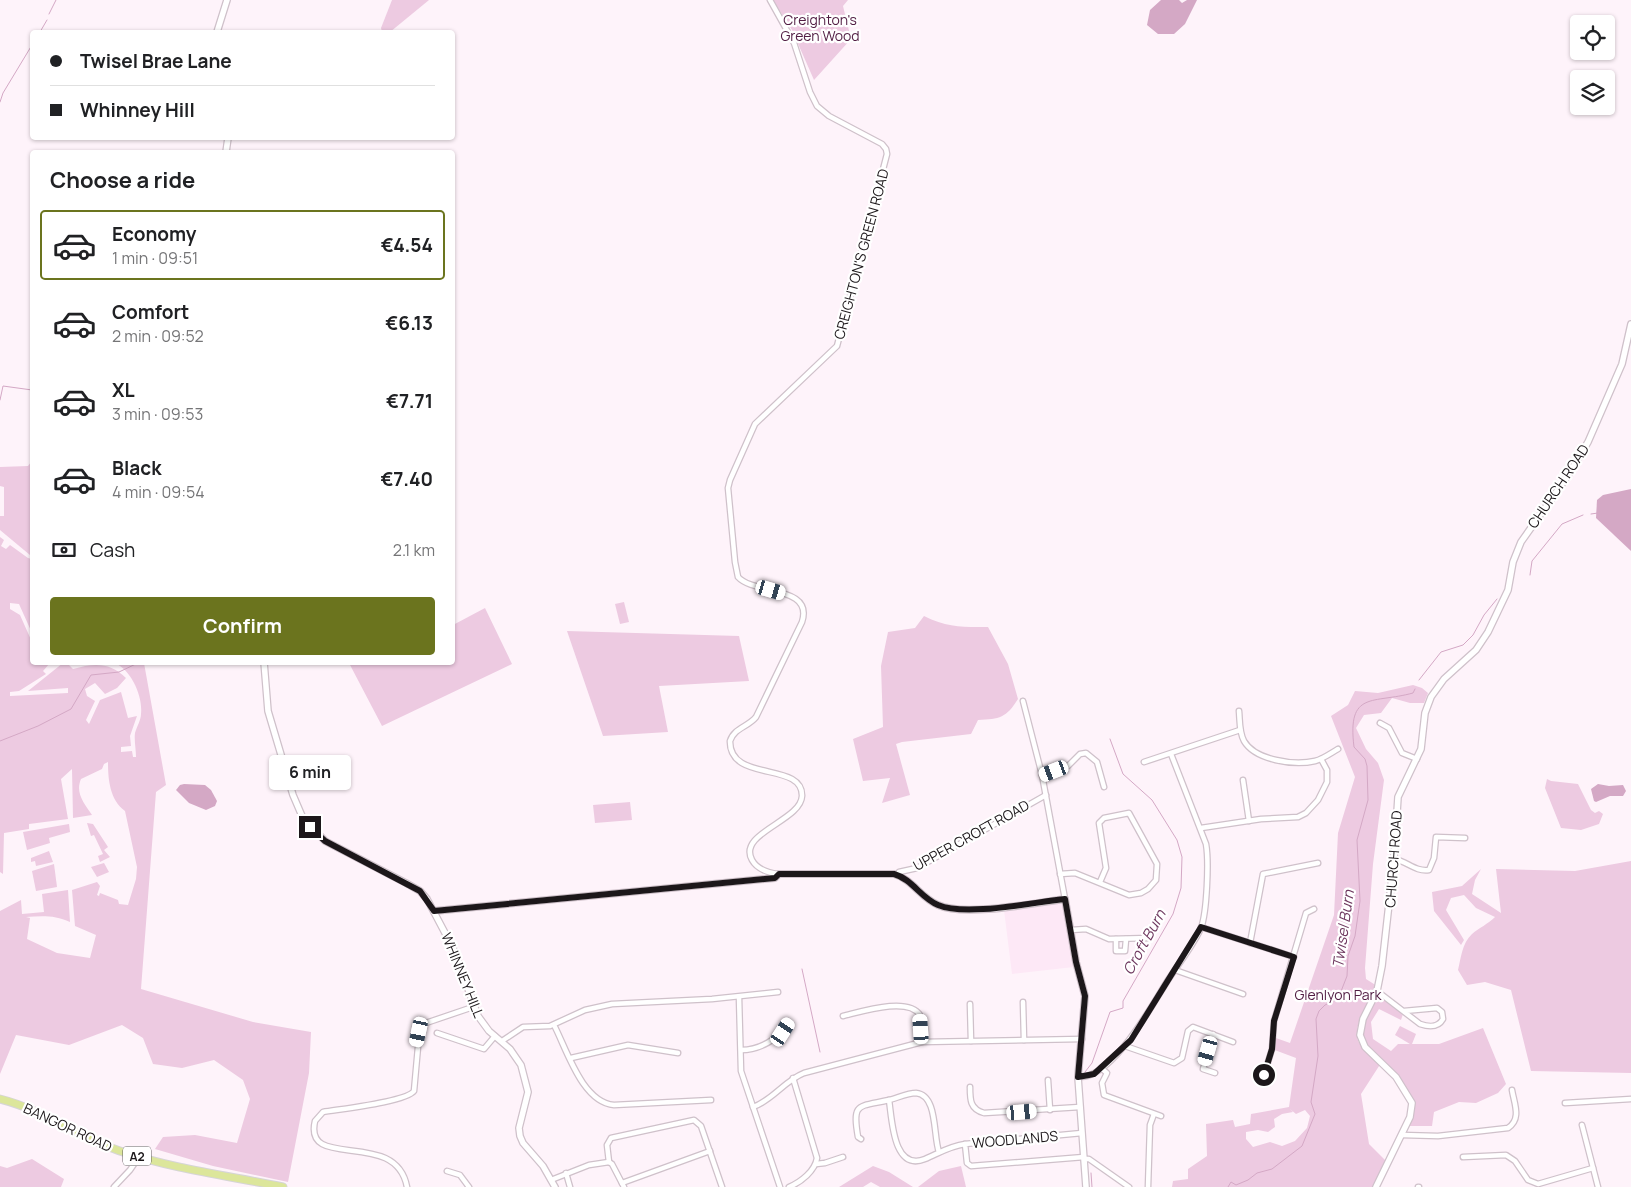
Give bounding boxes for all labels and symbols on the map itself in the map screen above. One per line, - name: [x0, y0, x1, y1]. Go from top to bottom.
- park label: Creighton's Green Wood: [780, 10, 860, 45]
- street label: CREIGHTON'S GREEN ROAD: [829, 167, 893, 341]
- street label: CHURCH ROAD: [1523, 440, 1593, 532]
- car: [754, 579, 787, 601]
- callout: 6 min: [269, 754, 351, 790]
- car: [1037, 759, 1070, 783]
- street label: UPPER CROFT ROAD: [910, 795, 1032, 875]
- street label: CHURCH ROAD: [1380, 810, 1406, 908]
- route end: [299, 816, 321, 838]
- water label: Twisel Burn: [1327, 888, 1359, 969]
- water label: Croft Burn: [1117, 905, 1171, 978]
- street label: WHINNEY HILL: [437, 930, 489, 1020]
- park label: Glenlyon Park: [1294, 985, 1383, 1004]
- car: [912, 1014, 929, 1044]
- car: [768, 1015, 797, 1049]
- car: [408, 1016, 429, 1048]
- car: [1196, 1035, 1219, 1067]
- route start: [1253, 1064, 1275, 1086]
- street label: BANGOR ROAD: [21, 1098, 115, 1156]
- car: [1006, 1103, 1037, 1121]
- street label: WOODLANDS: [971, 1126, 1059, 1152]
- road number: A2: [123, 1146, 151, 1166]

